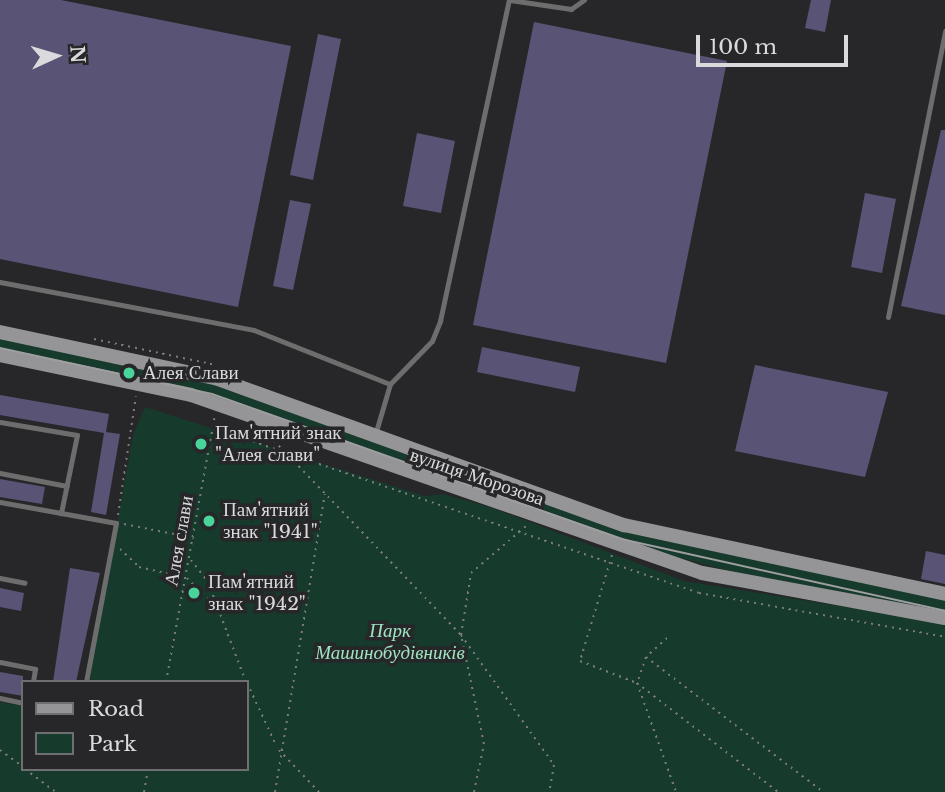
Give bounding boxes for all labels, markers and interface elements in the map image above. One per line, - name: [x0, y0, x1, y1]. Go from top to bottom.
- north arrow: [21, 21, 91, 91]
- scale bar: [700, 21, 852, 65]
- text: 100 m: [709, 34, 777, 60]
- text: N: [65, 45, 90, 64]
- place label: Алея Слави: [143, 362, 239, 384]
- marker: Алея Слави: [121, 365, 137, 381]
- place label: Пам'ятний знак "Алея слави": [215, 422, 342, 466]
- marker: Пам'ятний знак "Алея слави": [193, 436, 209, 452]
- street label: вулиця Морозова: [407, 443, 547, 511]
- street label: Алея слави: [160, 494, 198, 588]
- place label: Пам'ятний знак "1941": [223, 499, 318, 543]
- marker: Пам'ятний знак "1941": [201, 513, 217, 529]
- place label: Пам'ятний знак "1942": [208, 571, 306, 615]
- marker: Пам'ятний знак "1942": [186, 585, 202, 601]
- park label: Парк Машинобудівників: [315, 620, 465, 664]
- legend: [21, 680, 248, 771]
- text: Road: [88, 696, 144, 722]
- text: Park: [88, 731, 137, 757]

